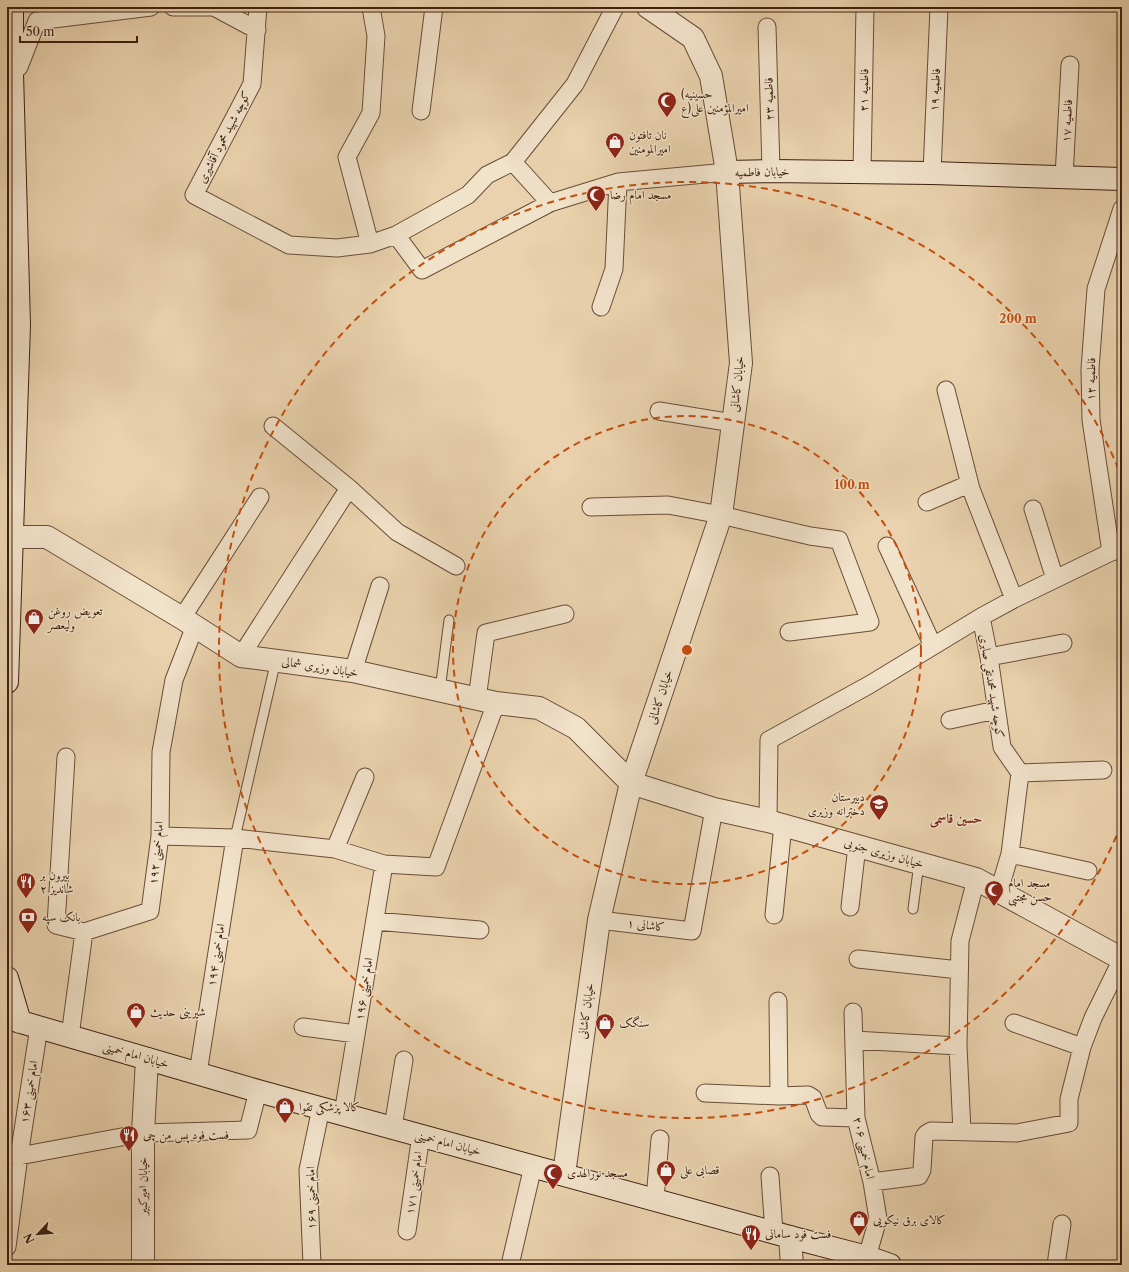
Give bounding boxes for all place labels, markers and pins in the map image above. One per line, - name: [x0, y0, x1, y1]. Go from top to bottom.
- place label: (حسینیه امیرالمؤمنین علی(ع: [681, 86, 749, 119]
- mosque icon: (حسینیه امیرالمؤمنین علی(ع: [656, 90, 678, 118]
- place label: نان تافتون امیرالمومنین: [629, 127, 671, 157]
- shop icon: نان تافتون امیرالمومنین: [604, 131, 626, 159]
- mosque icon: مسجد امام رضا: [585, 184, 607, 212]
- place label: مسجد امام رضا: [610, 187, 671, 206]
- place label: تعویض روغن ولیعصر: [46, 603, 103, 633]
- shop icon: تعویض روغن ولیعصر: [23, 607, 45, 635]
- centre of rings: [680, 643, 694, 657]
- place label: دبیرستان دخترانه وزیری: [808, 789, 865, 819]
- school or university icon: دبیرستان دخترانه وزیری: [868, 793, 890, 821]
- place label: بیرون بر شاندیز ۲: [38, 867, 73, 896]
- restaurant icon: بیرون بر شاندیز ۲: [15, 871, 37, 899]
- place label: مسجد امام حسن مجتبی: [1008, 875, 1052, 907]
- mosque icon: مسجد امام حسن مجتبی: [983, 879, 1005, 907]
- bank icon: بانک سپه: [17, 906, 39, 934]
- place label: بانک سپه: [42, 909, 80, 925]
- shop icon: شیرینی حدیث: [125, 1001, 147, 1029]
- place label: شیرینی حدیث: [150, 1004, 206, 1020]
- shop icon: سنگک: [594, 1012, 616, 1040]
- place label: سنگک: [619, 1015, 650, 1030]
- shop icon: کالا پزشکی تقوا: [274, 1096, 296, 1124]
- place label: کالا پزشکی تقوا: [299, 1099, 360, 1116]
- restaurant icon: فست فود پس من چی: [118, 1124, 140, 1152]
- place label: فست فود پس من چی: [143, 1127, 229, 1144]
- shop icon: قصابی علی: [655, 1159, 677, 1187]
- mosque icon: مسجد نورالهدی: [542, 1162, 564, 1190]
- place label: قصابی علی: [680, 1162, 720, 1179]
- place label: مسجد نورالهدی: [567, 1165, 628, 1181]
- shop icon: کالای برق نیکویی: [848, 1209, 870, 1237]
- place label: کالای برق نیکویی: [873, 1212, 946, 1228]
- restaurant icon: فست فود سامانی: [740, 1223, 762, 1251]
- place label: فست فود سامانی: [765, 1226, 831, 1242]

